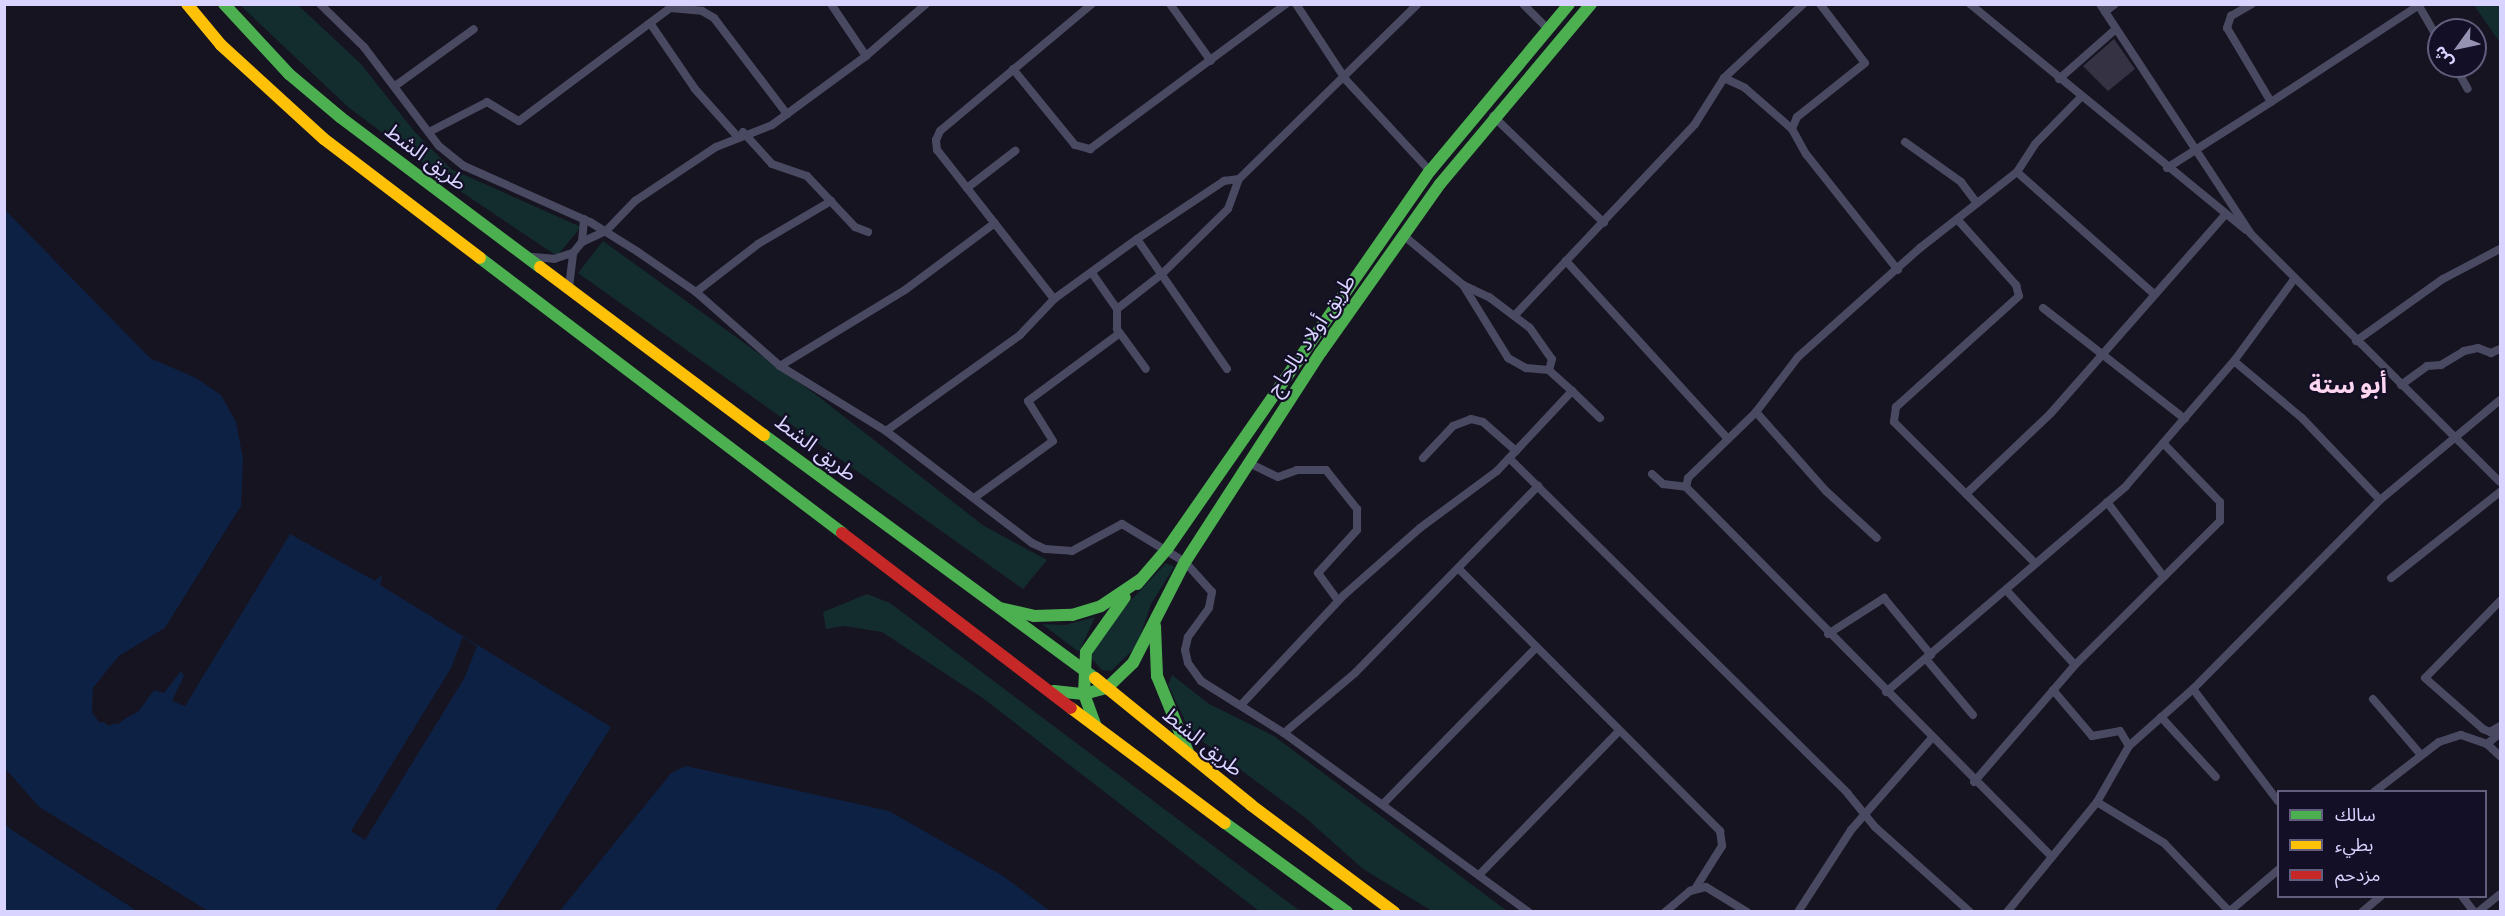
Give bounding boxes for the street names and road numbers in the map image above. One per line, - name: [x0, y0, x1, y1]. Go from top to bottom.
- street label: طريق الشط: [380, 118, 472, 196]
- street label: طريق أولاد بالحاج: [1261, 269, 1361, 401]
- street label: طريق الشط: [770, 409, 862, 487]
- street label: طريق الشط: [1158, 702, 1248, 782]

